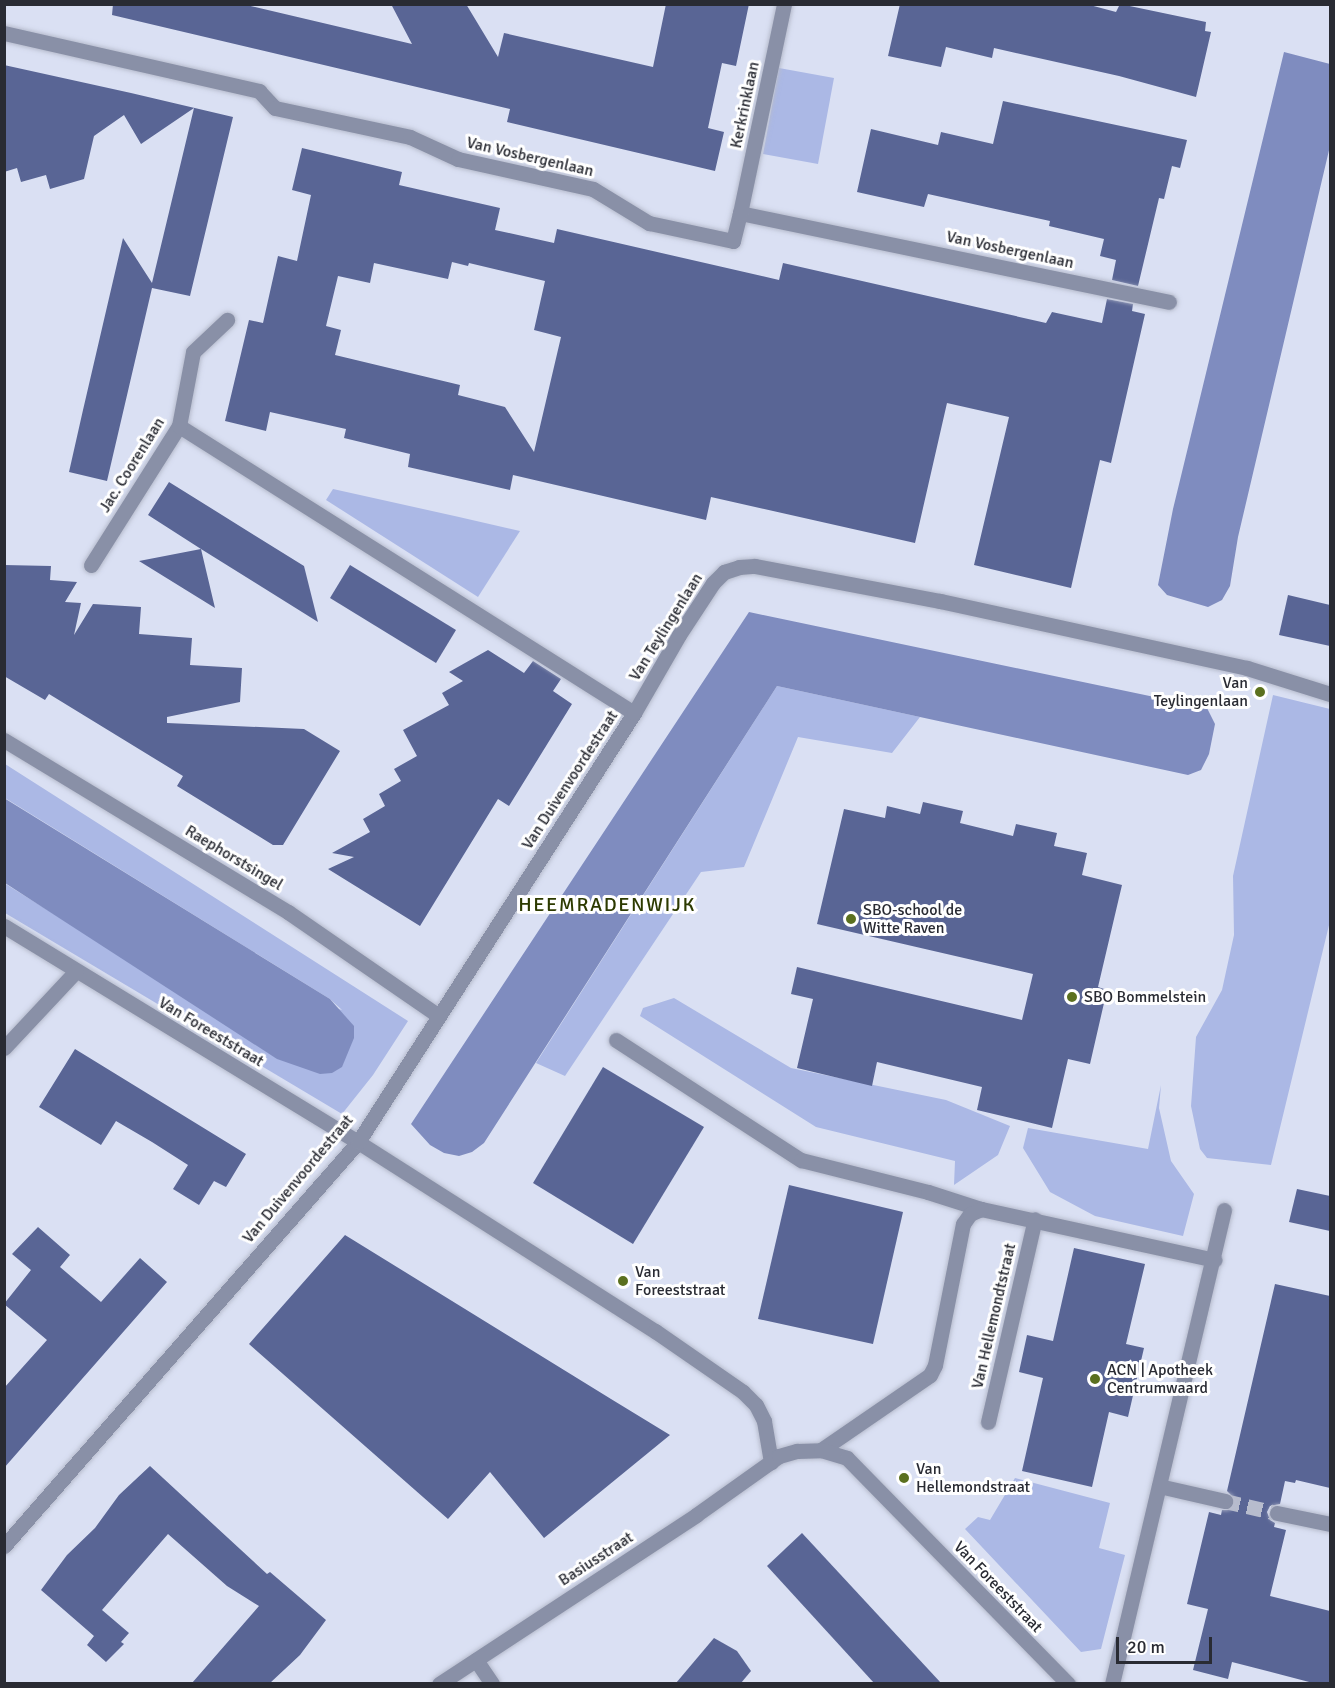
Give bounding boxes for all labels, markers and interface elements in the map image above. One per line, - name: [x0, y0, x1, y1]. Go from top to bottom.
- street label: Kerkrinklaan: [726, 60, 764, 150]
- street label: Van Vosbergenlaan: [465, 133, 595, 181]
- street label: Van Vosbergenlaan: [945, 227, 1075, 273]
- street label: Jac. Coorenlaan: [95, 414, 169, 516]
- street label: Van Teylingenlaan: [625, 570, 707, 684]
- place label: Van Teylingenlaan: [1154, 673, 1248, 711]
- marker: Van Teylingenlaan: [1253, 685, 1267, 699]
- street label: Van Duivenvoordestraat: [518, 707, 622, 853]
- street label: Raephorstsingel: [182, 821, 286, 895]
- district label: HEEMRADENWIJK: [518, 892, 696, 916]
- place label: SBO-school de Witte Raven: [863, 900, 962, 938]
- marker: SBO-school de Witte Raven: [844, 912, 858, 926]
- place label: SBO Bommelstein: [1084, 987, 1206, 1007]
- marker: SBO Bommelstein: [1065, 990, 1079, 1004]
- street label: Van Foreeststraat: [155, 993, 267, 1071]
- street label: Van Duivenvoordestraat: [239, 1111, 357, 1247]
- street label: Van Hellemondtstraat: [968, 1241, 1020, 1391]
- place label: Van Foreeststraat: [635, 1262, 725, 1300]
- marker: Van Foreeststraat: [616, 1274, 630, 1288]
- place label: ACN | Apotheek Centrumwaard: [1107, 1360, 1213, 1398]
- marker: ACN | Apotheek Centrumwaard: [1088, 1372, 1102, 1386]
- place label: Van Hellemondstraat: [916, 1459, 1030, 1497]
- marker: Van Hellemondstraat: [897, 1471, 911, 1485]
- street label: Basiusstraat: [555, 1528, 637, 1590]
- street label: Van Foreeststraat: [950, 1537, 1046, 1637]
- scale bar: [1119, 1625, 1215, 1663]
- text: 20 m: [1127, 1636, 1165, 1658]

